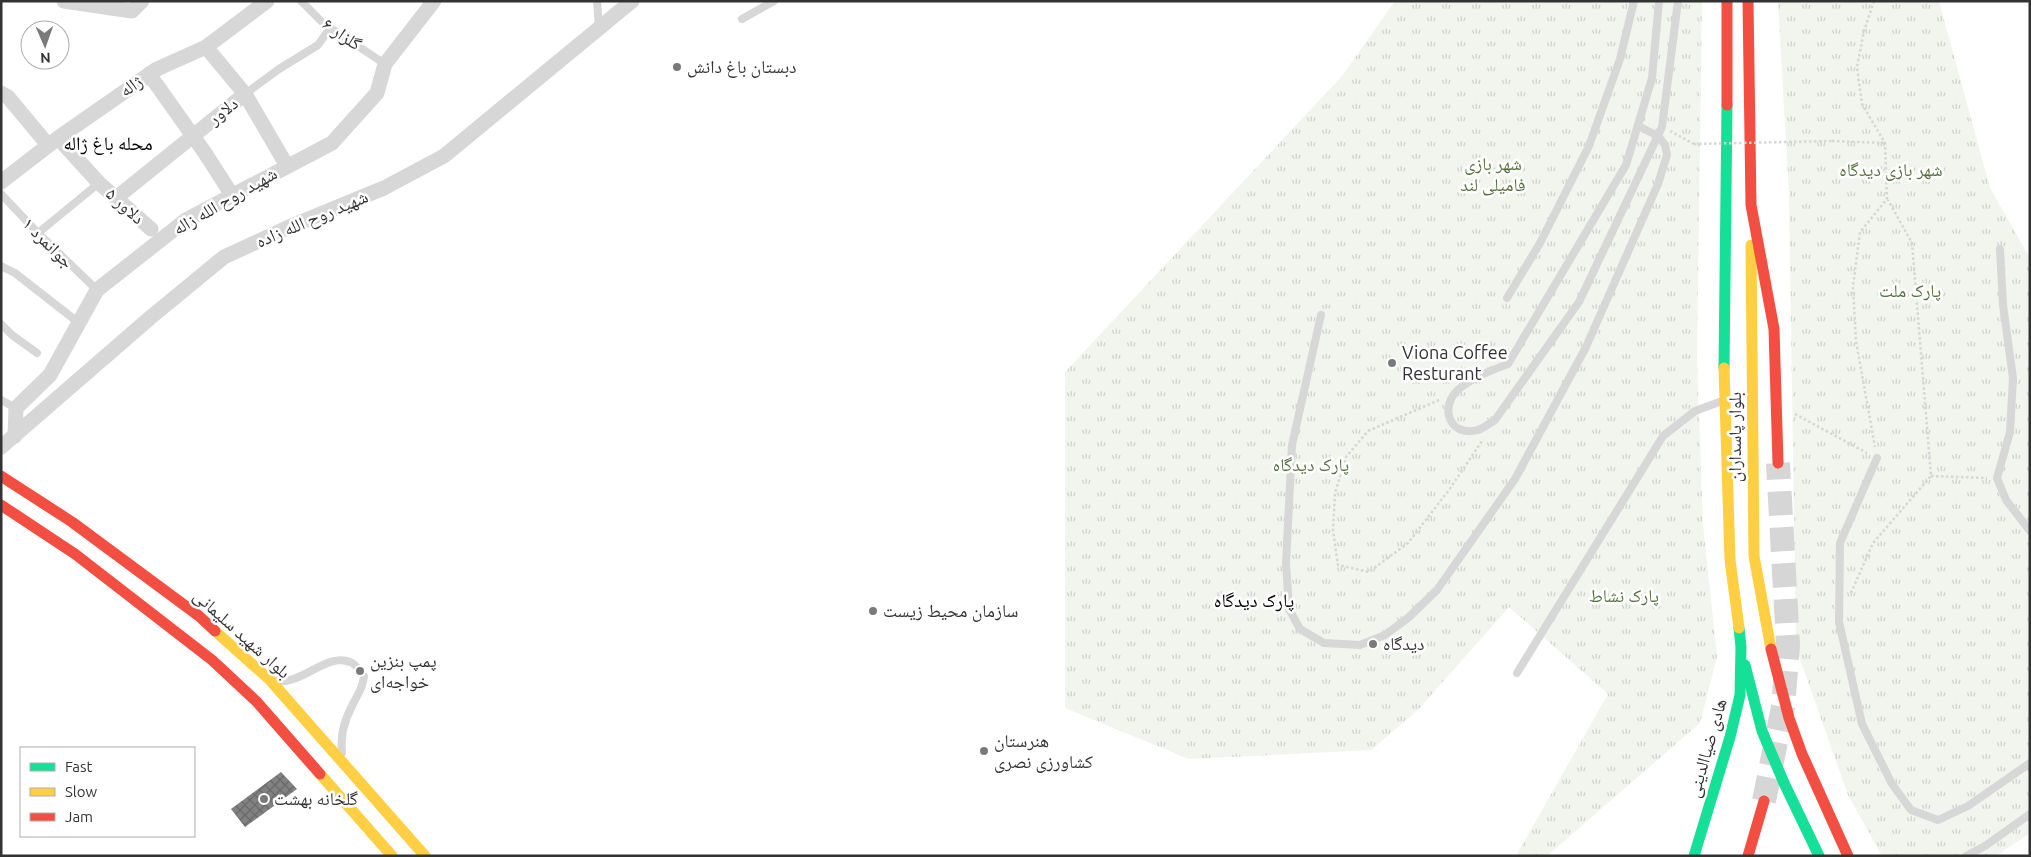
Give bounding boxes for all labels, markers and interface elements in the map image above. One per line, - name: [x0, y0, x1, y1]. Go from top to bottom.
- street label: گلزار ۶: [319, 13, 366, 55]
- north arrow: [20, 20, 70, 70]
- text: N: [40, 50, 51, 66]
- place label: دبستان باغ دانش: [687, 56, 797, 78]
- marker: دبستان باغ دانش: [671, 61, 683, 73]
- street label: ژاله: [115, 70, 146, 101]
- street label: دلاور: [203, 92, 242, 129]
- district label: محله باغ ژاله: [63, 132, 153, 155]
- park label: شهر بازی فامیلی لند: [1460, 153, 1526, 196]
- park label: شهر بازی دیدگاه: [1839, 159, 1943, 181]
- street label: شهید روح الله زاله: [169, 162, 282, 241]
- street label: دلاور ۵: [102, 183, 149, 228]
- street label: شهید روح الله زاده: [253, 186, 372, 253]
- street label: جوانمرد ۱: [18, 213, 78, 273]
- park label: پارک ملت: [1879, 280, 1941, 302]
- place label: Viona Coffee Resturant: [1402, 342, 1508, 383]
- marker: Viona Coffee Resturant: [1386, 357, 1398, 369]
- street label: بلوار پاسداران: [1724, 392, 1746, 482]
- park label: پارک دیدگاه: [1273, 454, 1349, 476]
- street label: بلوار شهید سلیمانی: [189, 585, 295, 683]
- park label: پارک نشاط: [1589, 585, 1659, 607]
- district label: پارک دیدگاه: [1214, 589, 1294, 612]
- place label: سازمان محیط زیست: [883, 600, 1018, 622]
- marker: سازمان محیط زیست: [867, 605, 879, 617]
- place label: دیدگاه: [1383, 633, 1425, 654]
- marker: دیدگاه: [1367, 638, 1379, 650]
- place label: پمپ بنزین خواجه‌ای: [370, 650, 437, 693]
- marker: پمپ بنزین خواجه‌ای: [354, 665, 366, 677]
- street label: هادی ضیاالدینی: [1682, 696, 1732, 800]
- place label: هنرستان کشاورزی نصری: [994, 730, 1093, 773]
- marker: هنرستان کشاورزی نصری: [978, 745, 990, 757]
- legend: [20, 747, 195, 837]
- text: Fast: [65, 758, 93, 775]
- text: Slow: [65, 783, 98, 800]
- place label: گلخانه بهشت: [274, 788, 359, 810]
- marker: گلخانه بهشت: [258, 793, 270, 805]
- text: Jam: [65, 808, 93, 825]

